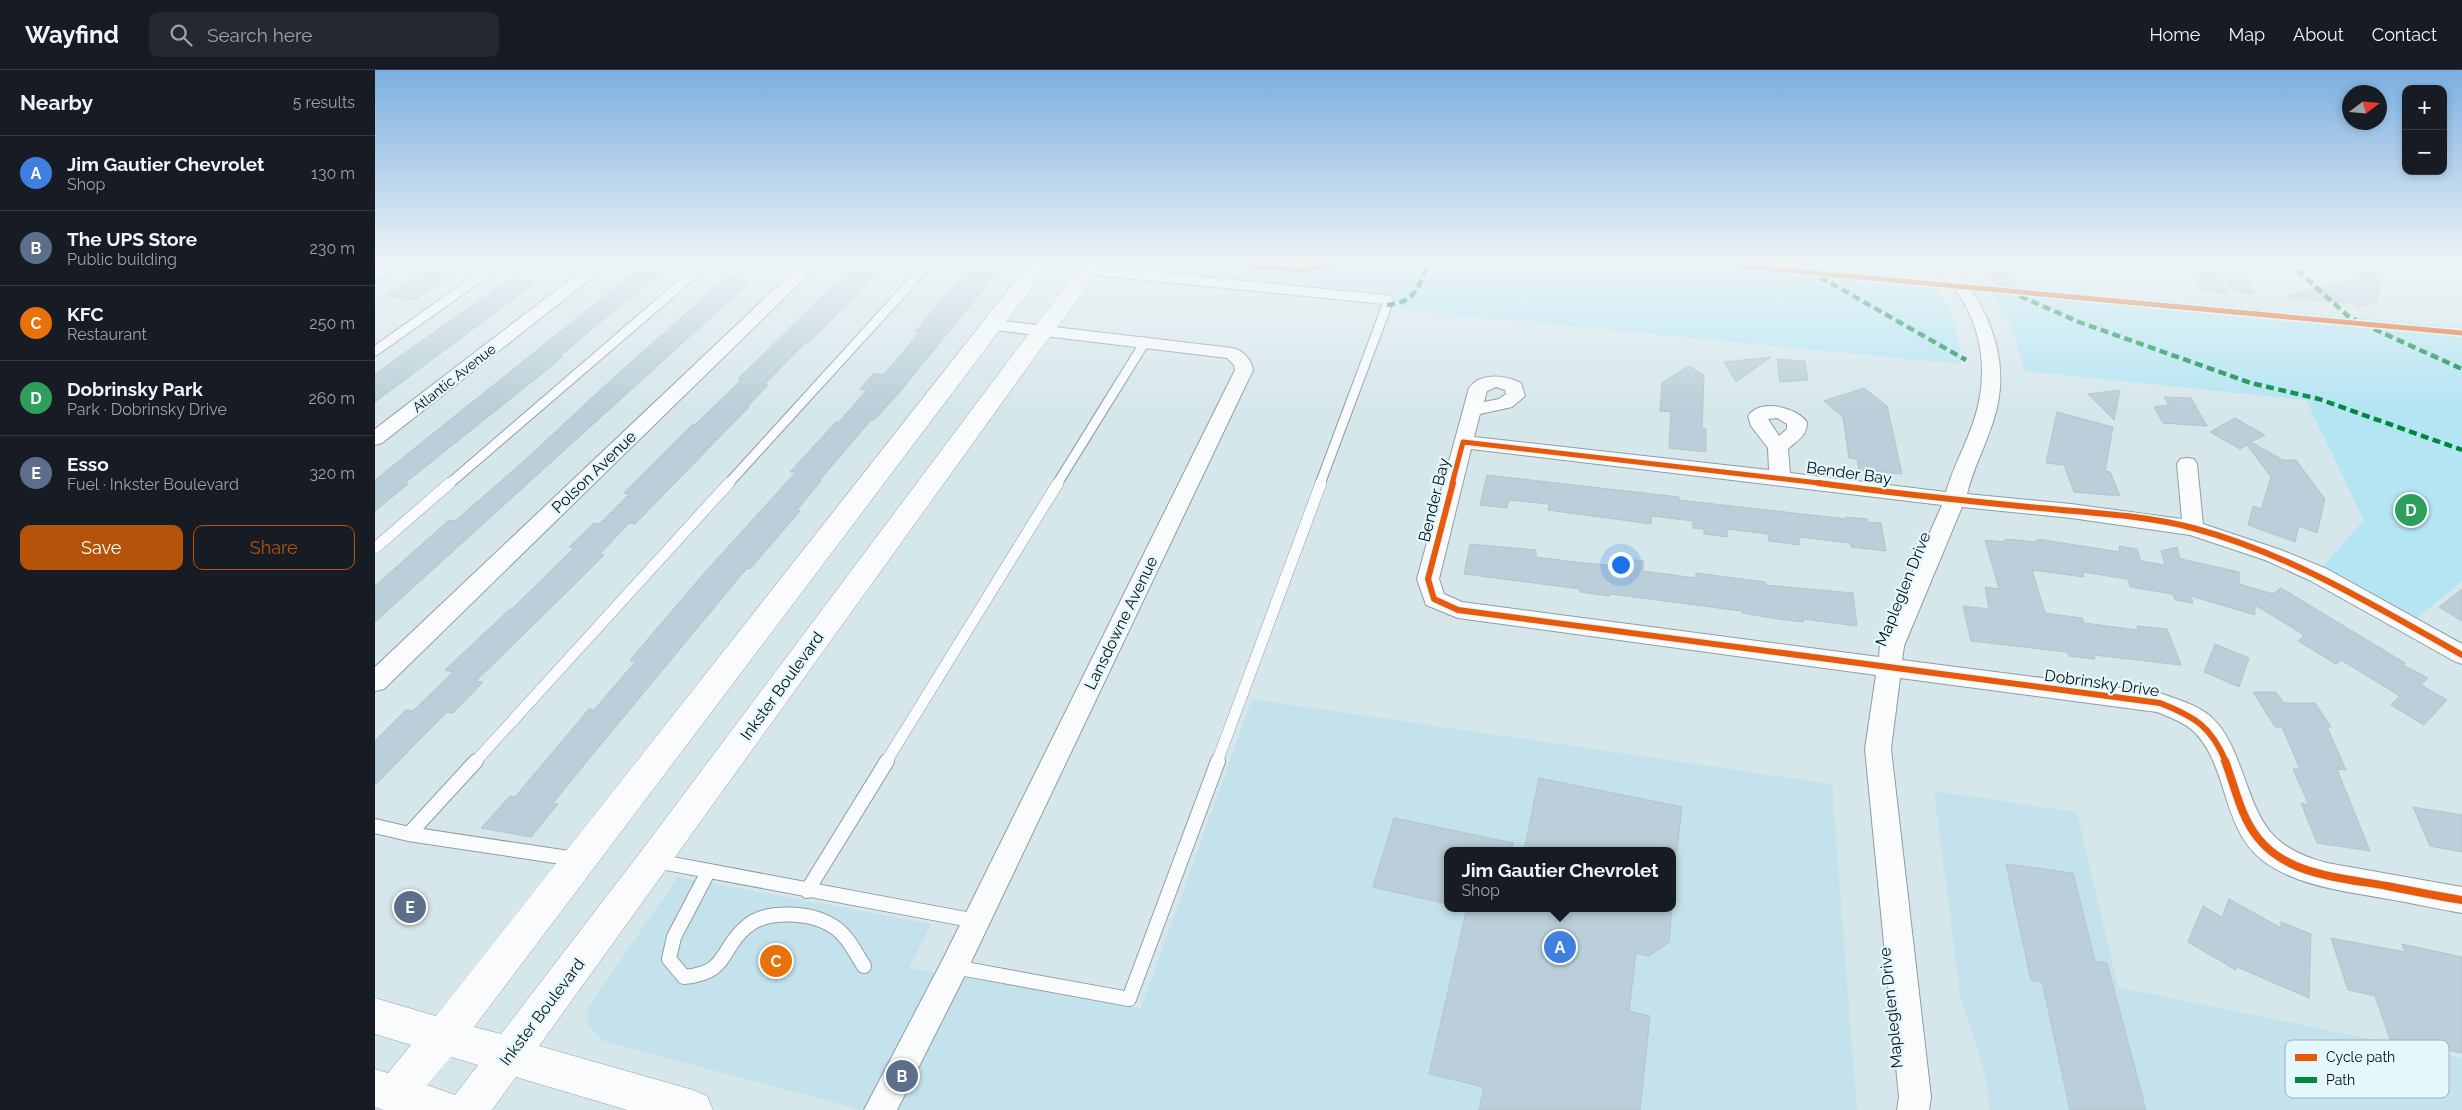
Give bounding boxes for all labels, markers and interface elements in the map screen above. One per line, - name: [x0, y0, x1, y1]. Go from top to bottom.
- search box: [149, 12, 499, 57]
- text: Wayfind: [25, 20, 119, 49]
- icon: search: [167, 21, 195, 49]
- text: Search here: [207, 24, 312, 46]
- text: Home: [2149, 24, 2200, 45]
- text: Map: [2228, 24, 2265, 45]
- text: About: [2293, 24, 2344, 45]
- text: Contact: [2372, 24, 2437, 45]
- north arrow: [2342, 85, 2387, 130]
- map controls: [2402, 85, 2447, 175]
- button: +: [2402, 85, 2447, 130]
- text: Nearby: [20, 90, 93, 115]
- text: 5 results: [293, 93, 355, 112]
- button: −: [2402, 130, 2447, 175]
- text: Jim Gautier Chevrolet: [67, 153, 264, 175]
- text: A: [31, 164, 41, 183]
- text: 130 m: [311, 164, 355, 183]
- text: Shop: [67, 175, 105, 194]
- text: The UPS Store: [67, 228, 197, 250]
- text: B: [31, 239, 41, 258]
- text: 230 m: [310, 239, 355, 258]
- text: Public building: [67, 250, 177, 269]
- text: KFC: [67, 303, 103, 325]
- text: C: [31, 314, 41, 333]
- text: 250 m: [309, 314, 355, 333]
- text: Restaurant: [67, 325, 147, 344]
- street label: Atlantic Avenue: [409, 341, 499, 415]
- text: Dobrinsky Park: [67, 378, 203, 400]
- text: D: [30, 389, 42, 408]
- text: 260 m: [308, 389, 355, 408]
- text: Park · Dobrinsky Drive: [67, 400, 227, 419]
- street label: Polson Avenue: [548, 427, 640, 517]
- text: Esso: [67, 453, 109, 475]
- street label: Bender Bay: [1414, 456, 1454, 544]
- street label: Bender Bay: [1805, 458, 1893, 488]
- text: E: [31, 464, 41, 483]
- text: 320 m: [310, 464, 355, 483]
- text: Fuel · Inkster Boulevard: [67, 475, 239, 494]
- pin: D: [2395, 491, 2427, 529]
- button: Save: [20, 525, 183, 570]
- button: Share: [193, 525, 355, 570]
- street label: Mapleglen Drive: [1871, 529, 1935, 649]
- your location: [1608, 552, 1634, 578]
- street label: Lansdowne Avenue: [1081, 553, 1161, 693]
- street label: Inkster Boulevard: [736, 628, 828, 744]
- street label: Dobrinsky Drive: [2043, 666, 2161, 700]
- popup: [1444, 847, 1676, 912]
- text: Jim Gautier Chevrolet: [1461, 859, 1659, 881]
- text: Shop: [1461, 881, 1500, 900]
- pin: E: [394, 888, 426, 926]
- pin: A: [1544, 928, 1576, 966]
- pin: C: [760, 942, 792, 980]
- street label: Mapleglen Drive: [1875, 947, 1907, 1069]
- street label: Inkster Boulevard: [496, 955, 588, 1069]
- legend: [2285, 1040, 2449, 1098]
- text: Cycle path: [2326, 1049, 2395, 1065]
- pin: B: [886, 1057, 918, 1095]
- text: Path: [2326, 1072, 2355, 1088]

